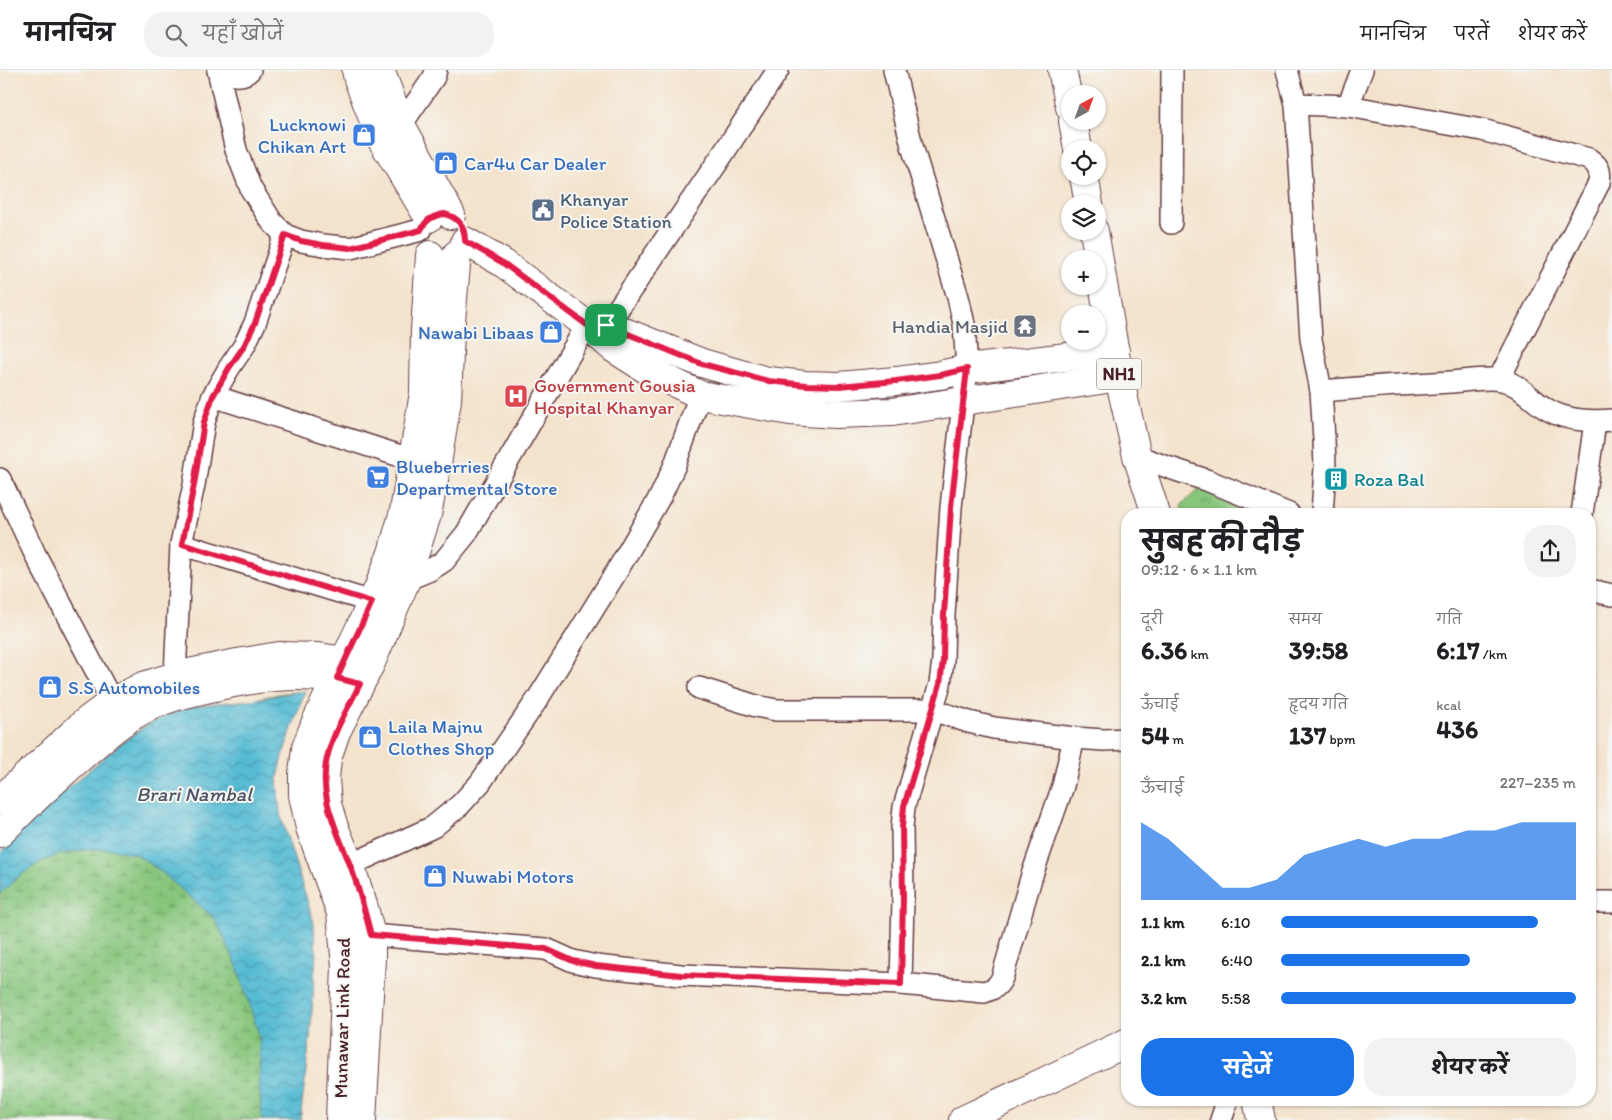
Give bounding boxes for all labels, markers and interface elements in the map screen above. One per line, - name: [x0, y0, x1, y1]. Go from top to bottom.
- search box: [144, 12, 494, 57]
- text: मानचित्र: [25, 18, 114, 47]
- icon: search: [162, 21, 190, 49]
- text: यहाँ खोजें: [202, 22, 283, 45]
- text: मानचित्र: [1360, 23, 1426, 45]
- text: परतें: [1454, 23, 1490, 45]
- text: शेयर करें: [1518, 23, 1587, 45]
- north arrow: [1061, 85, 1106, 130]
- map controls: [1061, 85, 1106, 350]
- place label: Lucknowi Chikan Art: [258, 113, 346, 158]
- shop icon: Lucknowi Chikan Art: [351, 122, 377, 148]
- button: locate: [1061, 140, 1106, 185]
- shop icon: Car4u Car Dealer: [433, 150, 459, 176]
- place label: Car4u Car Dealer: [464, 152, 607, 175]
- place label: Khanyar Police Station: [560, 188, 672, 233]
- button: layers: [1061, 195, 1106, 240]
- public building icon: Khanyar Police Station: [530, 197, 556, 223]
- button: +: [1061, 250, 1106, 295]
- pin: [585, 304, 627, 346]
- button: −: [1061, 305, 1106, 350]
- icon: arrive: [592, 311, 620, 339]
- temple icon: Handia Masjid: [1012, 313, 1038, 339]
- place label: Handia Masjid: [892, 315, 1008, 338]
- shop icon: Nawabi Libaas: [538, 319, 564, 345]
- place label: Nawabi Libaas: [418, 321, 534, 344]
- road number: NH1: [1096, 358, 1142, 390]
- place label: Government Gousia Hospital Khanyar: [534, 374, 696, 419]
- hospital icon: Government Gousia Hospital Khanyar: [503, 383, 529, 409]
- place label: Blueberries Departmental Store: [396, 455, 557, 500]
- supermarket icon: Blueberries Departmental Store: [365, 464, 391, 490]
- building icon: Roza Bal: [1323, 466, 1349, 492]
- place label: Roza Bal: [1354, 468, 1425, 491]
- text: सुबह की दौड़: [1141, 524, 1302, 558]
- button: share: [1524, 525, 1576, 577]
- text: 09:12 · 6 × 1.1 km: [1141, 560, 1257, 579]
- text: दूरी: [1141, 611, 1163, 628]
- text: समय: [1289, 611, 1322, 628]
- text: गति: [1436, 611, 1462, 628]
- text: 6.36: [1141, 635, 1187, 665]
- text: 39:58: [1289, 635, 1348, 665]
- text: 6:17: [1436, 635, 1480, 665]
- text: km: [1187, 646, 1209, 663]
- text: /km: [1480, 646, 1507, 663]
- shop icon: S.S Automobiles: [37, 674, 63, 700]
- place label: S.S Automobiles: [68, 676, 200, 699]
- text: ऊँचाई: [1141, 696, 1179, 713]
- text: हृदय गति: [1289, 696, 1348, 713]
- text: kcal: [1436, 697, 1461, 714]
- text: 436: [1436, 714, 1478, 744]
- place label: Laila Majnu Clothes Shop: [388, 715, 494, 760]
- text: 54: [1141, 720, 1169, 750]
- text: 137: [1289, 720, 1326, 750]
- shop icon: Laila Majnu Clothes Shop: [357, 724, 383, 750]
- text: m: [1169, 731, 1184, 748]
- text: bpm: [1326, 731, 1355, 748]
- text: 227–235 m: [1500, 773, 1576, 792]
- text: ऊँचाई: [1141, 778, 1184, 797]
- water label: Brari Nambal: [136, 782, 253, 806]
- shop icon: Nuwabi Motors: [422, 863, 448, 889]
- place label: Nuwabi Motors: [452, 865, 574, 888]
- text: 1.1 km: [1141, 913, 1185, 932]
- text: 6:10: [1221, 913, 1251, 932]
- street label: Munawar Link Road: [329, 937, 355, 1099]
- text: 2.1 km: [1141, 951, 1186, 970]
- text: 6:40: [1221, 951, 1253, 970]
- text: 3.2 km: [1141, 989, 1187, 1008]
- text: 5:58: [1221, 989, 1251, 1008]
- button: सहेजें: [1141, 1038, 1354, 1096]
- button: शेयर करें: [1364, 1038, 1576, 1096]

